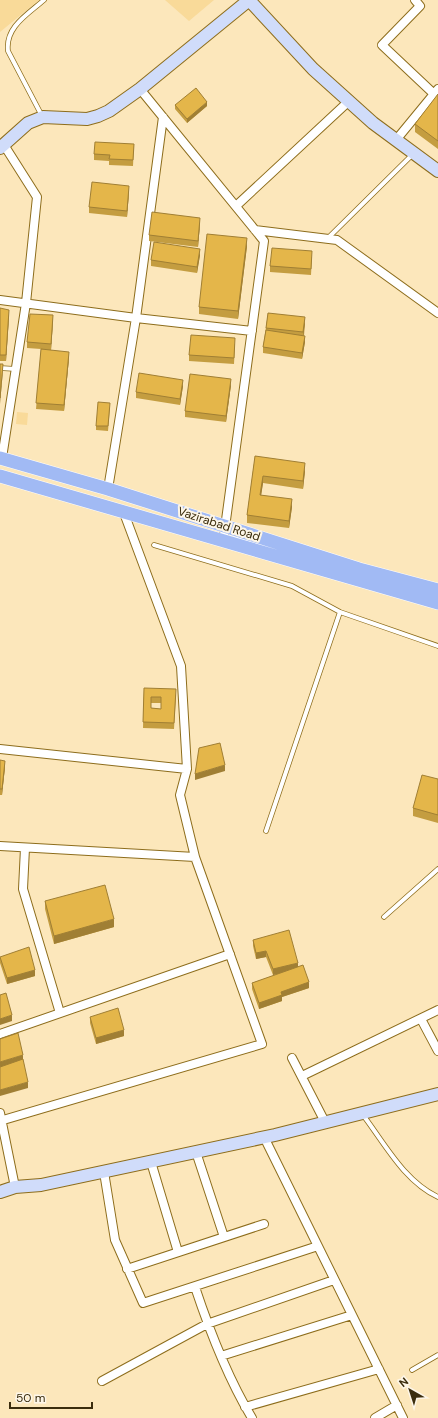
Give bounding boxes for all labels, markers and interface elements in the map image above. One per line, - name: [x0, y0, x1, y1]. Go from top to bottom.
- street label: Vazirabad Road: [176, 503, 262, 545]
- north arrow: [390, 1370, 430, 1410]
- text: N: [396, 1374, 411, 1390]
- scale bar: [10, 1384, 92, 1410]
- text: 50 m: [16, 1390, 45, 1406]

